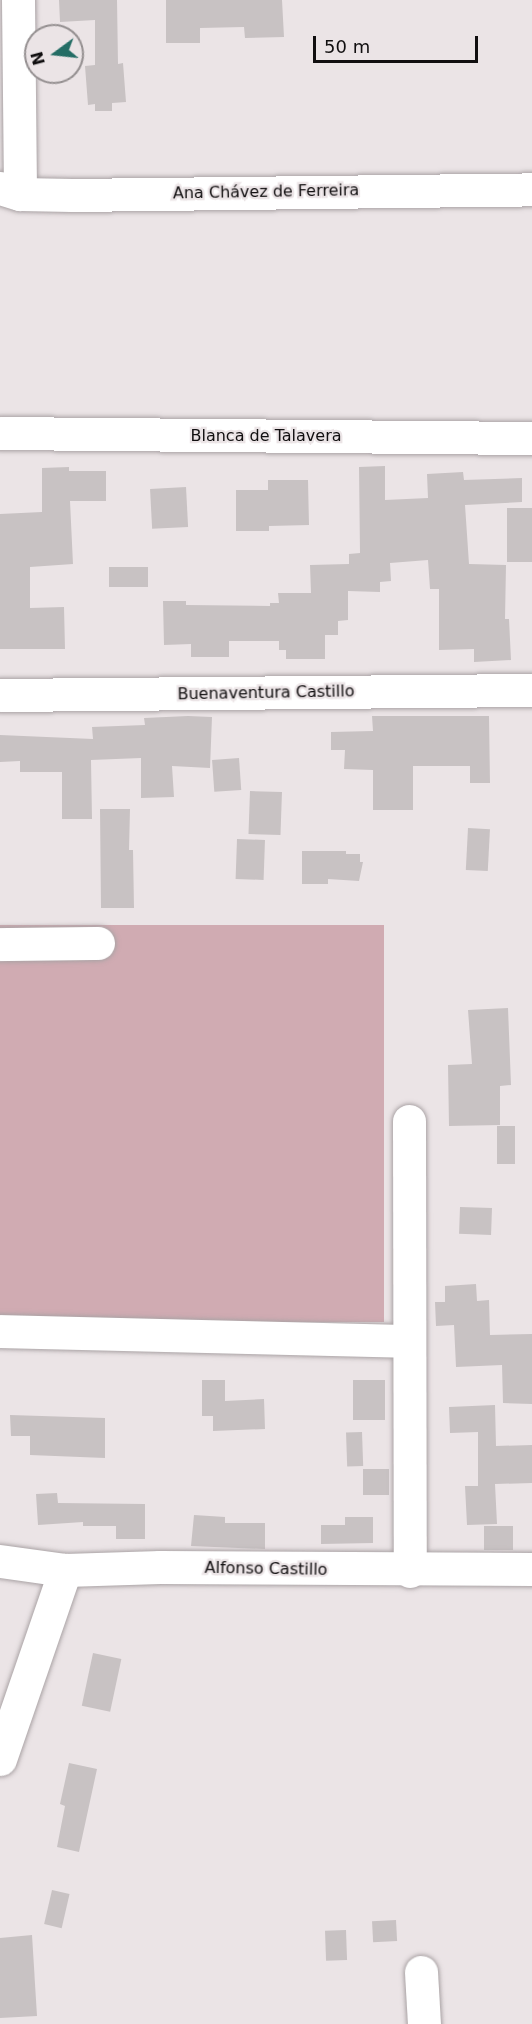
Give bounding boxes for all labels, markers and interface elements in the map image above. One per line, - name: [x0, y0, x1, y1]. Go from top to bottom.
- north arrow: [24, 24, 84, 84]
- scale bar: [316, 24, 481, 62]
- text: 50 m: [324, 36, 370, 57]
- text: N: [27, 49, 49, 67]
- street label: Ana Chávez de Ferreira: [173, 181, 359, 203]
- street label: Blanca de Talavera: [190, 426, 342, 446]
- street label: Buenaventura Castillo: [177, 682, 355, 704]
- street label: Alfonso Castillo: [204, 1558, 328, 1580]

